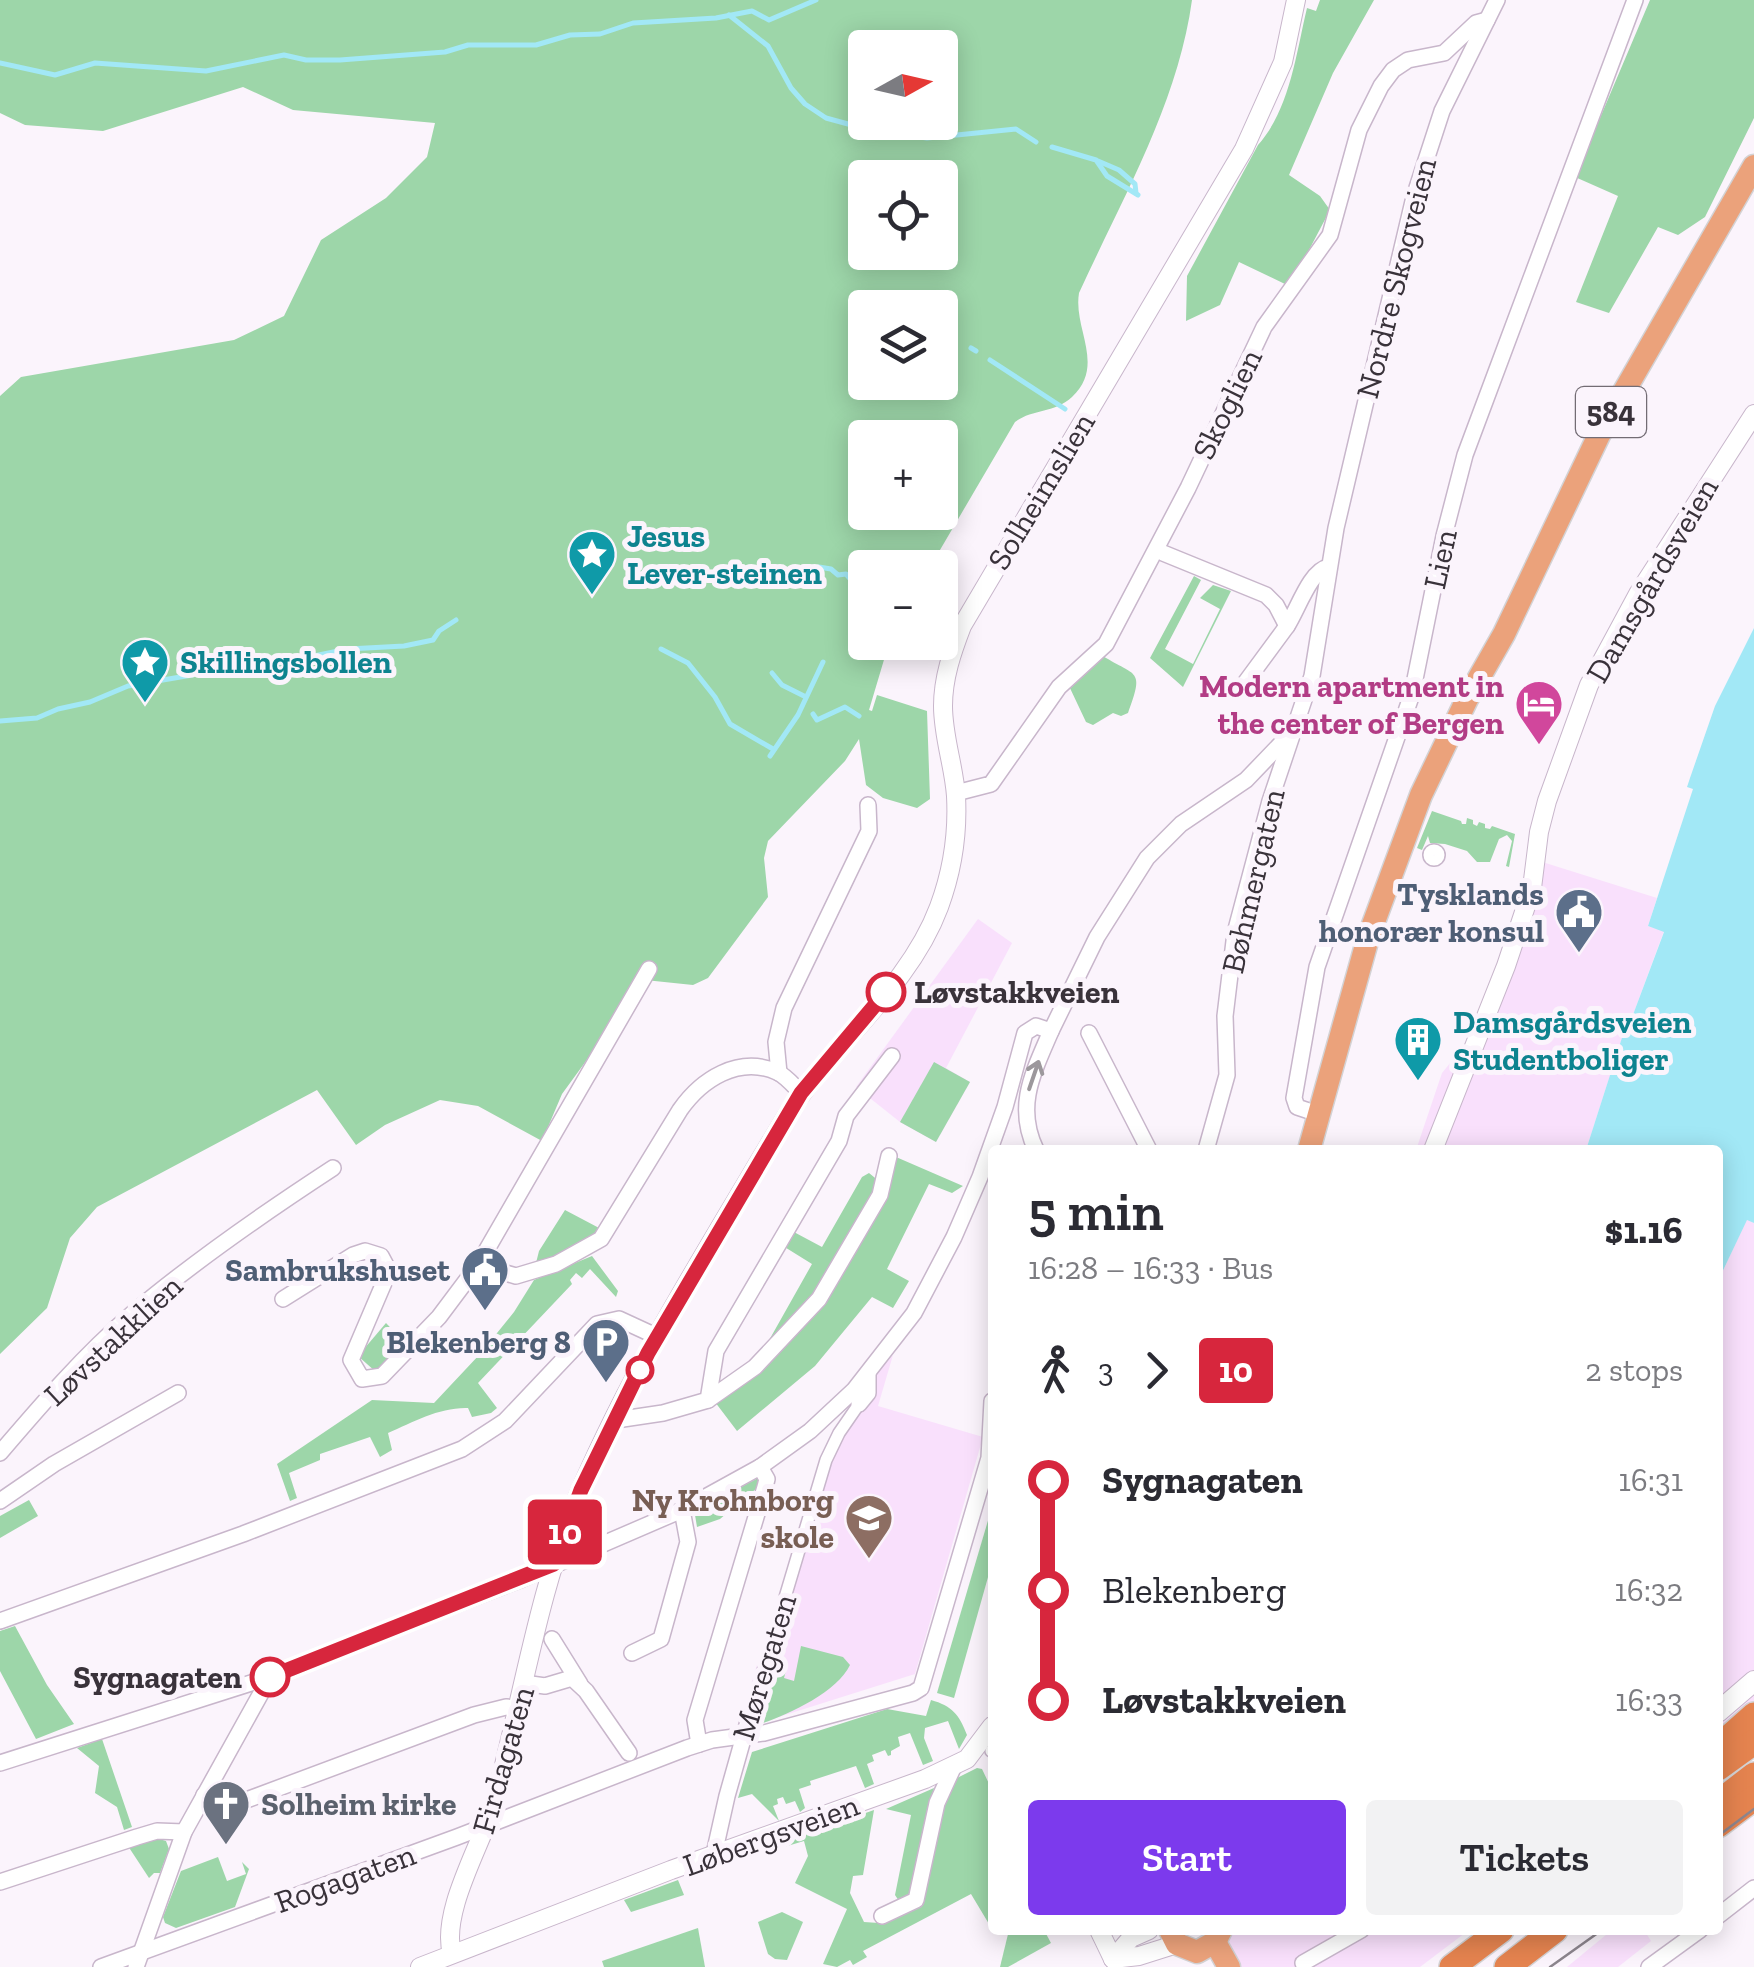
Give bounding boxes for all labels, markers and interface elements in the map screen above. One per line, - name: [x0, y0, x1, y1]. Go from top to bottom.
- north arrow: [848, 30, 958, 140]
- map controls: [848, 30, 958, 660]
- street label: Nordre Skogveien: [1348, 153, 1444, 402]
- button: locate: [848, 160, 958, 270]
- button: layers: [848, 290, 958, 400]
- street label: Skoglien: [1184, 342, 1270, 465]
- road number: 584: [1576, 387, 1646, 437]
- street label: Solheimslien: [979, 405, 1103, 576]
- button: +: [848, 420, 958, 530]
- street label: Damsgårdsveien: [1578, 470, 1726, 689]
- place label: Jesus Lever-steinen: [627, 517, 822, 592]
- street label: Lien: [1415, 525, 1465, 592]
- place icon: Jesus Lever-steinen: [566, 528, 618, 596]
- button: −: [848, 550, 958, 660]
- place icon: Skillingsbollen: [119, 636, 171, 704]
- place label: Skillingsbollen: [180, 643, 392, 681]
- place label: Modern apartment in the center of Bergen: [1199, 667, 1504, 742]
- hotel icon: Modern apartment in the center of Bergen: [1513, 678, 1565, 746]
- street label: Bøhmergaten: [1213, 784, 1293, 977]
- place label: Tysklands honorær konsul: [1319, 875, 1544, 950]
- public building icon: Tysklands honorær konsul: [1553, 886, 1605, 954]
- marker: Løvstakkveien: [867, 973, 905, 1011]
- place label: Løvstakkveien: [914, 973, 1119, 1011]
- place label: Damsgårdsveien Studentboliger: [1453, 1003, 1691, 1078]
- building icon: Damsgårdsveien Studentboliger: [1392, 1014, 1444, 1082]
- one-way arrow: [1026, 1060, 1044, 1091]
- text: 5 min: [1028, 1178, 1164, 1244]
- text: $1.16: [1605, 1207, 1683, 1253]
- public building icon: Sambrukshuset: [459, 1244, 511, 1312]
- text: 16:28 – 16:33 · Bus: [1028, 1249, 1273, 1287]
- place label: Sambrukshuset: [225, 1251, 450, 1289]
- street label: Løvstakklien: [36, 1266, 190, 1414]
- parking icon: Blekenberg 8: [580, 1316, 632, 1384]
- place label: Blekenberg 8: [386, 1323, 571, 1361]
- icon: walk: [1028, 1343, 1083, 1398]
- icon: forward: [1129, 1343, 1184, 1398]
- text: 10: [1219, 1349, 1253, 1391]
- text: 3: [1098, 1351, 1114, 1389]
- text: 2 stops: [1585, 1351, 1683, 1389]
- unlabelled marker: [627, 1357, 653, 1383]
- text: Sygnagaten: [1102, 1457, 1303, 1503]
- text: 16:31: [1619, 1461, 1683, 1499]
- place label: Ny Krohnborg skole: [632, 1481, 834, 1556]
- school or university icon: Ny Krohnborg skole: [843, 1492, 895, 1560]
- line badge: 10: [520, 1500, 610, 1564]
- text: 10: [548, 1511, 582, 1553]
- text: Blekenberg: [1102, 1567, 1286, 1613]
- text: 16:32: [1614, 1571, 1683, 1609]
- street label: Møregaten: [724, 1589, 804, 1745]
- place label: Sygnagaten: [73, 1658, 242, 1696]
- marker: Sygnagaten: [251, 1658, 289, 1696]
- text: Løvstakkveien: [1102, 1677, 1346, 1723]
- street label: Firdagaten: [464, 1681, 542, 1838]
- text: 16:33: [1615, 1681, 1683, 1719]
- church icon: Solheim kirke: [200, 1778, 252, 1846]
- place label: Solheim kirke: [261, 1785, 456, 1823]
- street label: Løbergsveien: [678, 1785, 865, 1884]
- button: Start: [1028, 1800, 1346, 1915]
- button: Tickets: [1366, 1800, 1683, 1915]
- street label: Rogagaten: [269, 1835, 421, 1921]

